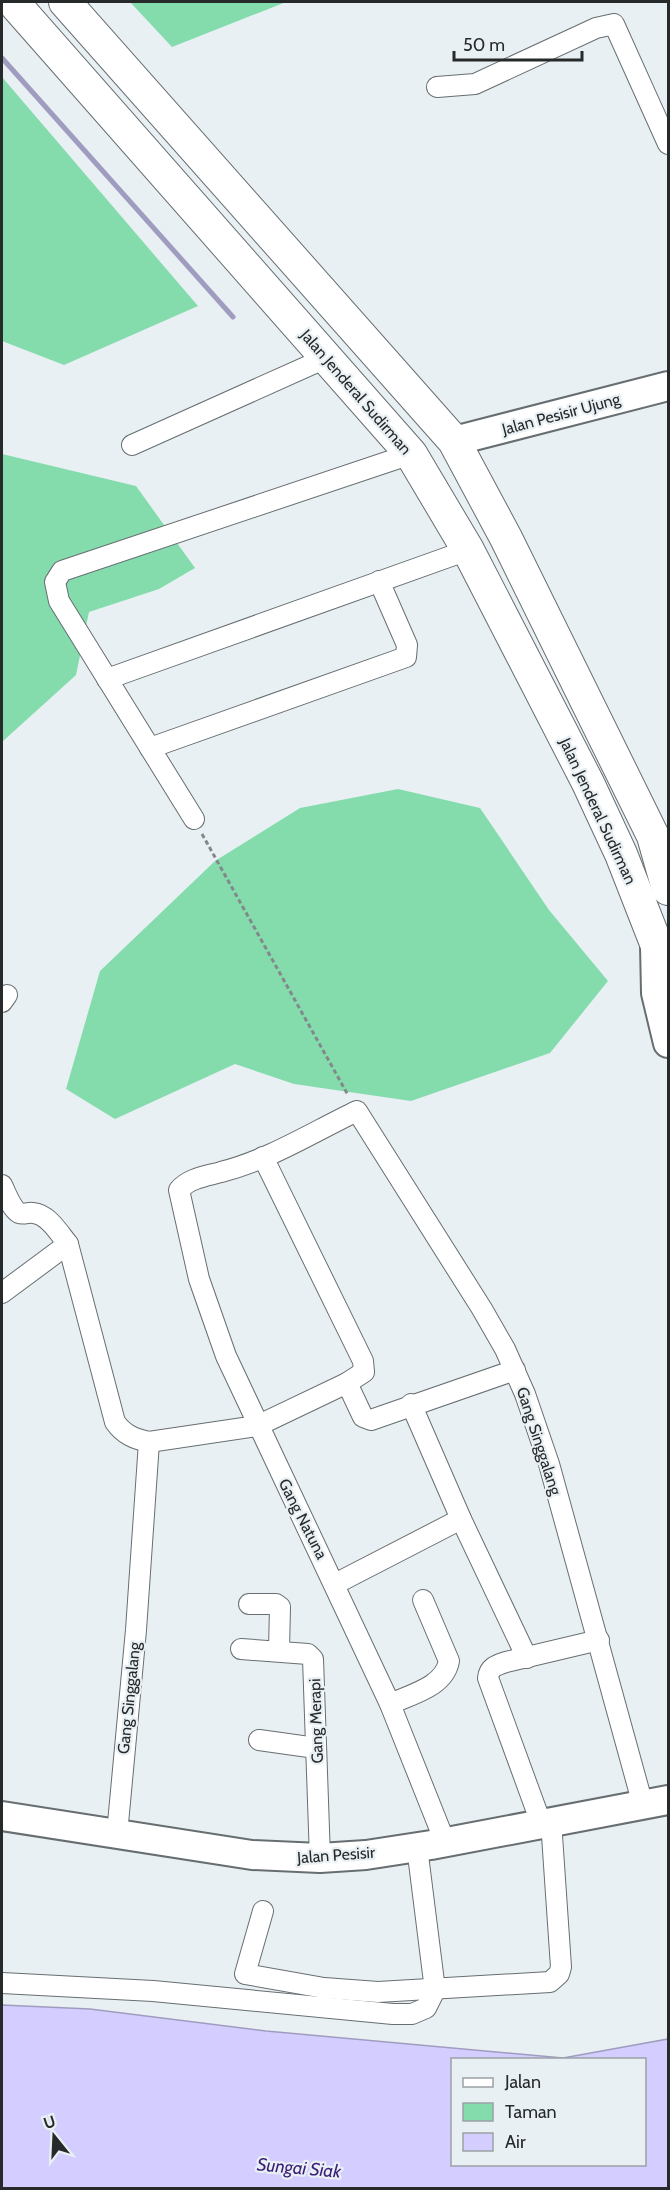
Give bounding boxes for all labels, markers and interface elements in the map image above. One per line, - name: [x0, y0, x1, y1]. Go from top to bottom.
- scale bar: [454, 24, 582, 62]
- text: 50 m: [463, 34, 505, 56]
- street label: Jalan Jenderal Sudirman: [296, 325, 415, 458]
- street label: Jalan Pesisir Ujung: [499, 389, 623, 439]
- street label: Jalan Jenderal Sudirman: [555, 734, 640, 887]
- street label: Gang Singgalang: [513, 1385, 566, 1498]
- street label: Gang Natuna: [275, 1475, 332, 1563]
- street label: Gang Singgalang: [114, 1640, 144, 1755]
- street label: Gang Merapi: [305, 1678, 327, 1764]
- street label: Jalan Pesisir: [296, 1843, 376, 1867]
- legend: [451, 2058, 646, 2166]
- text: Jalan: [504, 2071, 541, 2093]
- text: Taman: [505, 2101, 557, 2123]
- north arrow: [24, 2106, 84, 2166]
- text: U: [41, 2111, 58, 2133]
- text: Air: [505, 2131, 526, 2153]
- water label: Sungai Siak: [256, 2153, 343, 2183]

